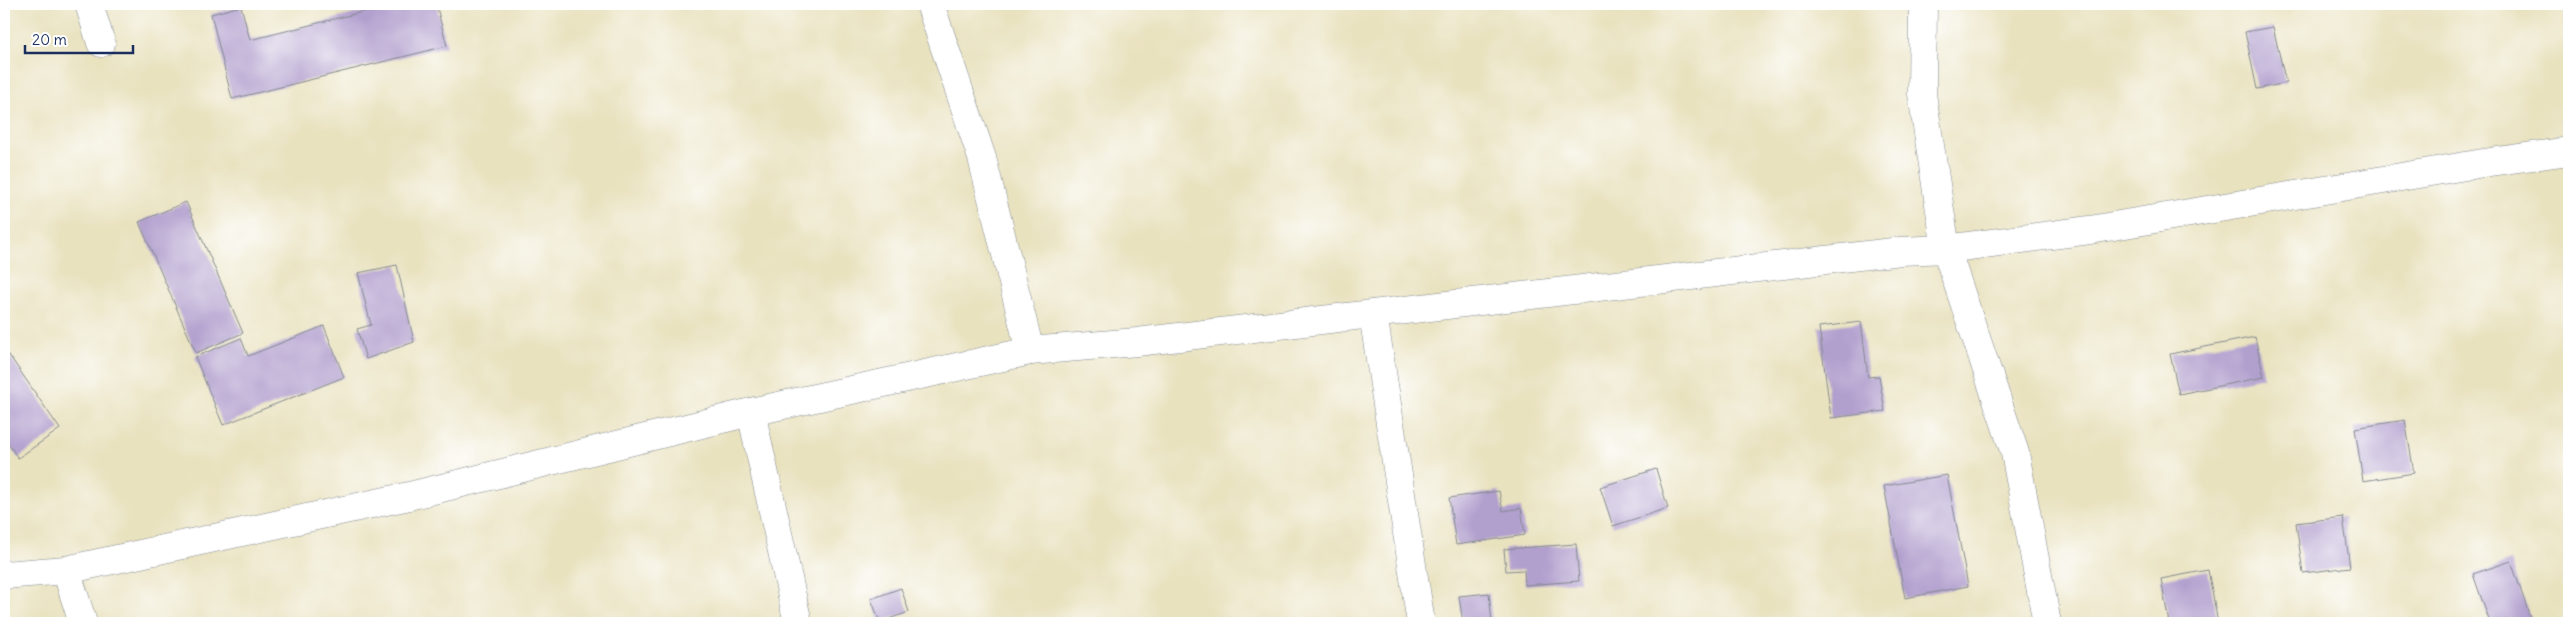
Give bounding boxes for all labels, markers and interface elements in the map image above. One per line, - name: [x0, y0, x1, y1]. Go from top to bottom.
- scale bar: [25, 22, 132, 54]
- text: 20 m: [32, 30, 67, 49]

